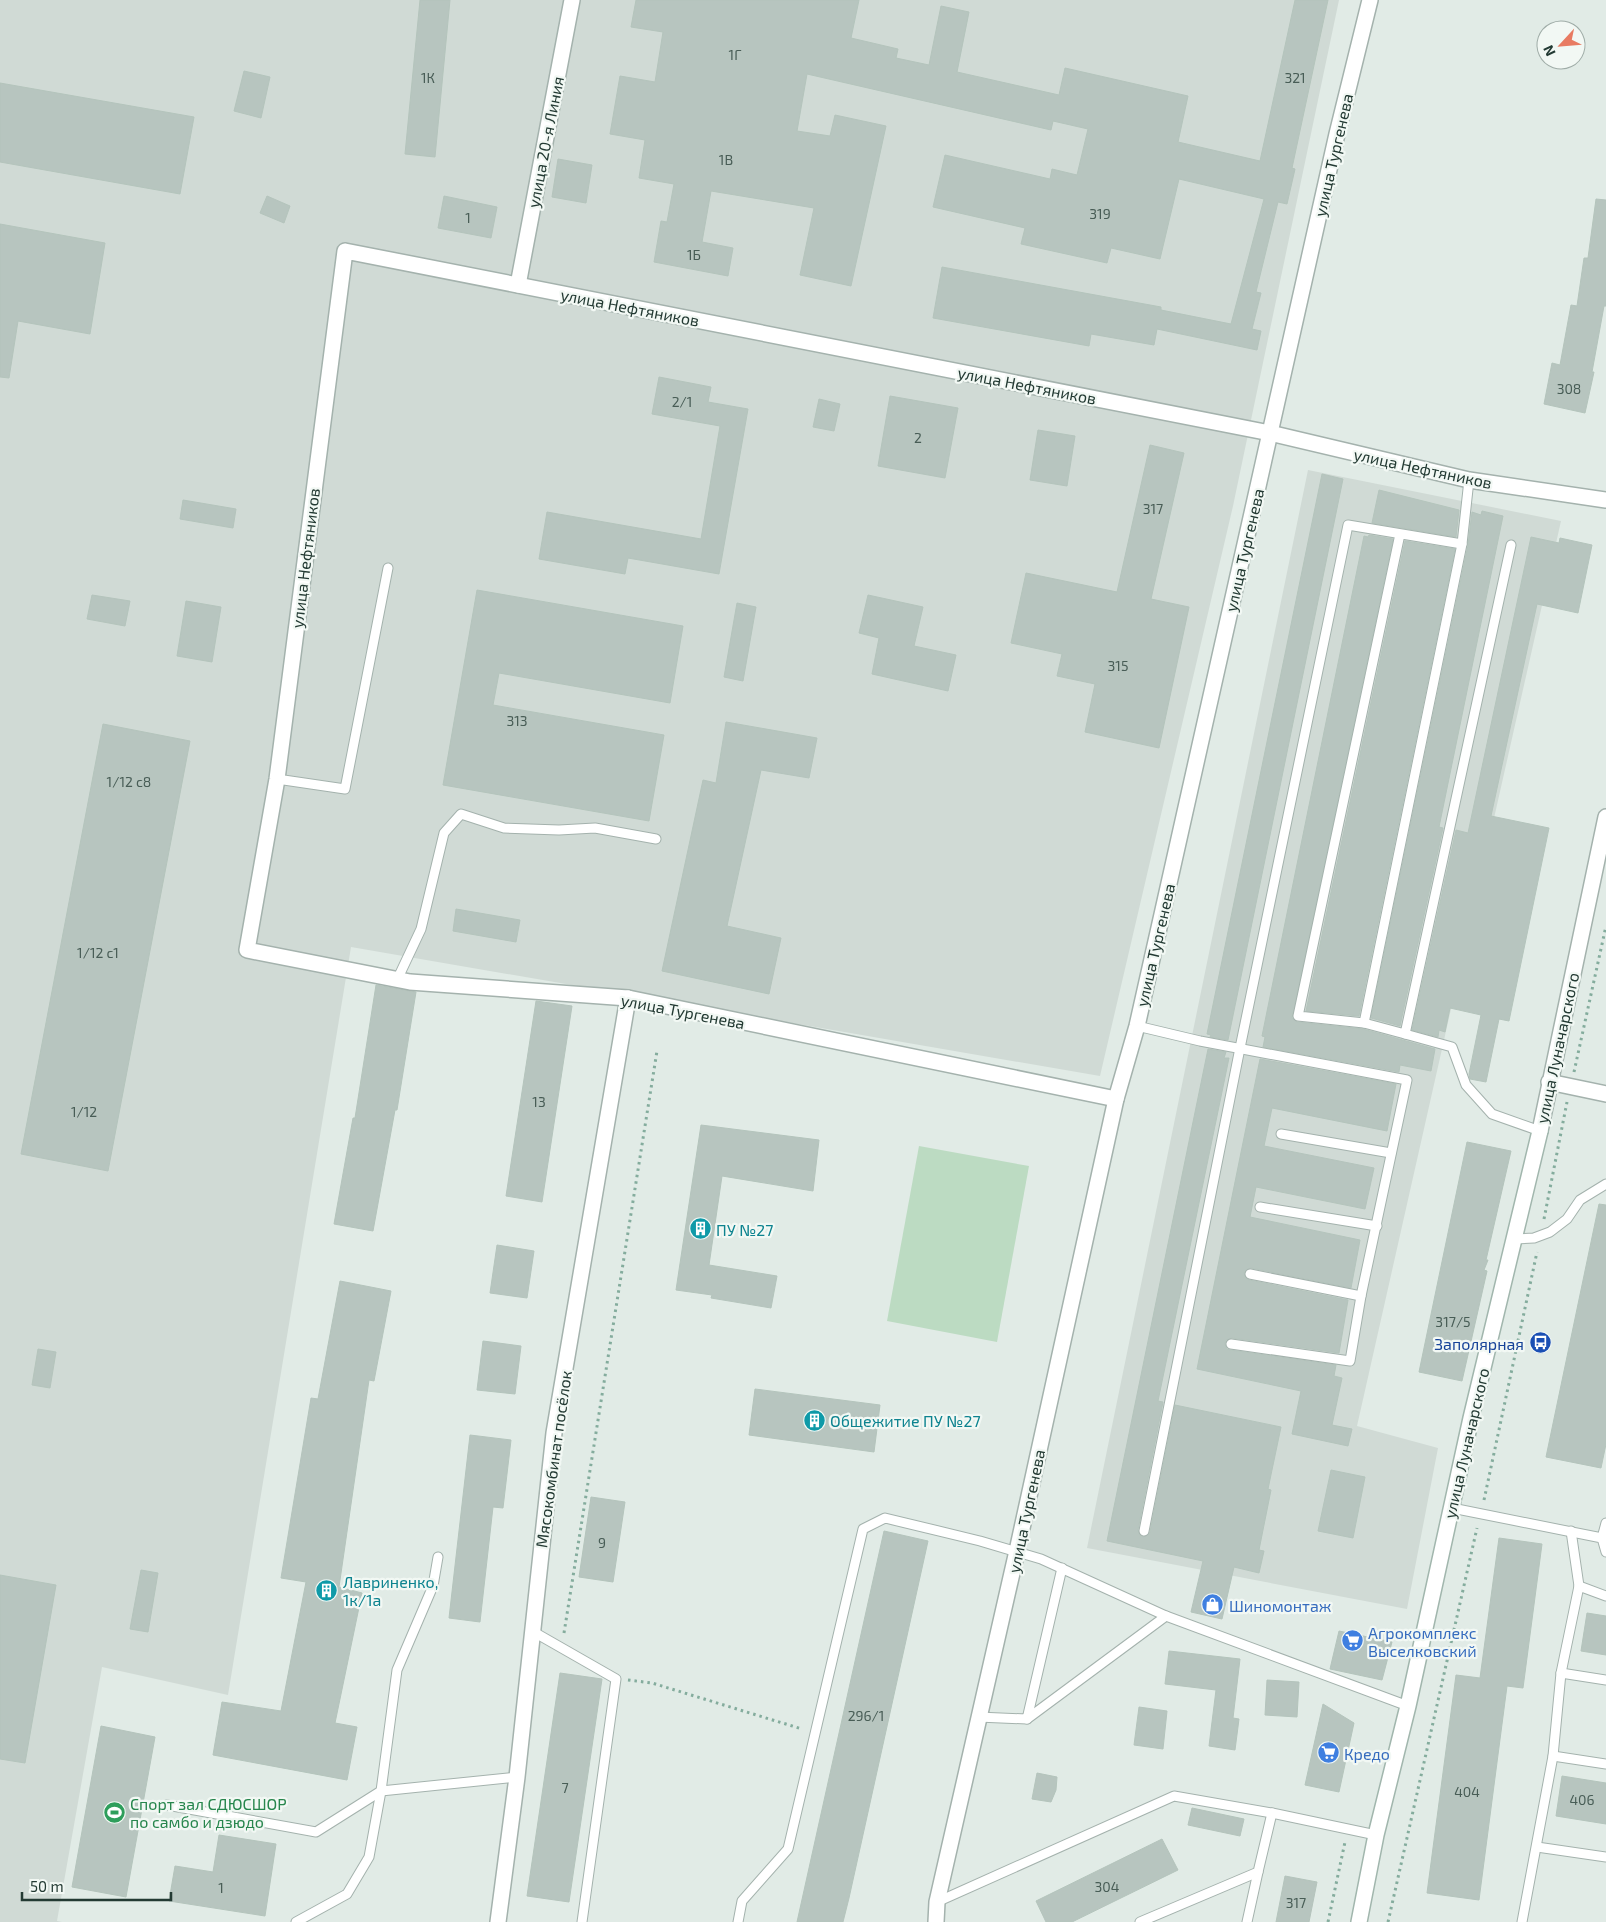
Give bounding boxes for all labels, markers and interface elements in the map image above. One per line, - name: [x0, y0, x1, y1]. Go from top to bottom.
- north arrow: [1536, 20, 1586, 70]
- text: N: [1539, 43, 1559, 59]
- house number: 1Г: [729, 46, 741, 63]
- house number: 1К: [421, 69, 435, 86]
- house number: 321: [1284, 69, 1306, 86]
- street label: улица 20-я Линия: [523, 75, 568, 210]
- street label: улица Тургенева: [1310, 92, 1357, 219]
- house number: 1В: [719, 151, 733, 168]
- house number: 319: [1089, 205, 1111, 222]
- house number: 1: [465, 209, 471, 226]
- house number: 1Б: [687, 246, 701, 263]
- street label: улица Нефтяников: [559, 284, 701, 331]
- street label: улица Нефтяников: [956, 362, 1098, 409]
- house number: 308: [1557, 380, 1581, 397]
- house number: 2/1: [672, 393, 692, 410]
- house number: 2: [914, 429, 922, 446]
- street label: улица Нефтяников: [1352, 444, 1494, 493]
- street label: улица Нефтяников: [287, 487, 324, 629]
- street label: улица Тургенева: [1221, 487, 1268, 614]
- house number: 317: [1143, 500, 1163, 517]
- house number: 315: [1108, 657, 1128, 674]
- house number: 313: [506, 712, 528, 729]
- house number: 1/12 с8: [107, 773, 151, 790]
- street label: улица Тургенева: [1132, 882, 1179, 1009]
- house number: 1/12 с1: [77, 944, 119, 961]
- street label: улица Луначарского: [1532, 971, 1583, 1125]
- street label: улица Тургенева: [619, 990, 747, 1033]
- house number: 13: [532, 1093, 546, 1110]
- house number: 1/12: [71, 1103, 97, 1120]
- building icon: ПУ №27: [688, 1217, 712, 1241]
- place label: ПУ №27: [716, 1220, 774, 1239]
- house number: 317/5: [1435, 1313, 1471, 1330]
- bus stop icon: Заполярная: [1528, 1331, 1552, 1355]
- place label: Заполярная: [1434, 1334, 1524, 1353]
- street label: улица Луначарского: [1439, 1366, 1494, 1520]
- street label: Мясокомбинат посёлок: [531, 1369, 575, 1549]
- building icon: Общежитие ПУ №27: [802, 1408, 826, 1432]
- place label: Общежитие ПУ №27: [830, 1411, 981, 1430]
- street label: улица Тургенева: [1004, 1447, 1049, 1575]
- house number: 9: [598, 1534, 606, 1551]
- place label: Лавриненко, 1к/1а: [343, 1572, 438, 1609]
- building icon: Лавриненко, 1к/1а: [315, 1578, 339, 1602]
- shop icon: Шиномонтаж: [1201, 1593, 1225, 1617]
- place label: Шиномонтаж: [1229, 1596, 1332, 1615]
- place label: Агрокомплекс Выселковский: [1368, 1623, 1477, 1660]
- supermarket icon: Агрокомплекс Выселковский: [1340, 1629, 1364, 1653]
- house number: 296/1: [848, 1707, 884, 1724]
- supermarket icon: Кредо: [1316, 1741, 1340, 1765]
- place label: Кредо: [1344, 1744, 1390, 1763]
- house number: 7: [561, 1779, 569, 1796]
- house number: 404: [1454, 1783, 1480, 1800]
- house number: 406: [1569, 1791, 1595, 1808]
- place label: Спорт зал СДЮСШОР по самбо и дзюдо: [130, 1794, 287, 1831]
- sports icon: Спорт зал СДЮСШОР по самбо и дзюдо: [102, 1800, 126, 1824]
- scale bar: [22, 1870, 171, 1902]
- text: 50 m: [30, 1877, 64, 1895]
- house number: 304: [1095, 1878, 1119, 1895]
- house number: 1: [218, 1879, 224, 1896]
- house number: 317: [1286, 1894, 1306, 1911]

